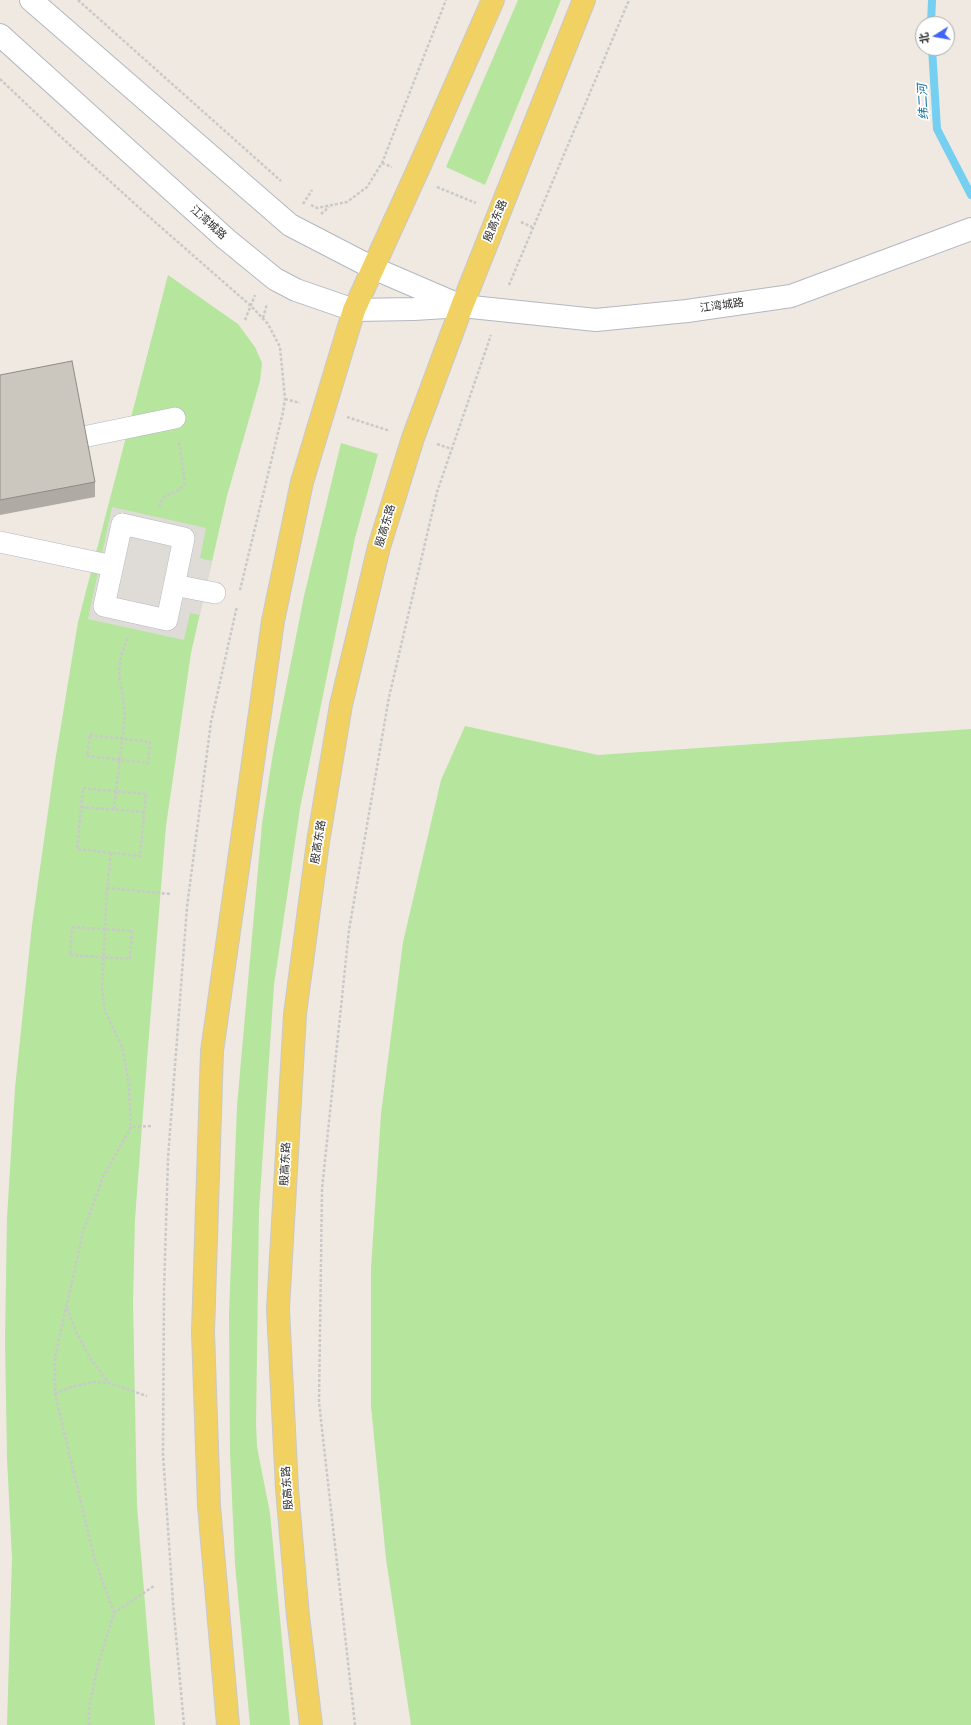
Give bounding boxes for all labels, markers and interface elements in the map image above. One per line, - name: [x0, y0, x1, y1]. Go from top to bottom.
- north arrow: [915, 16, 955, 56]
- text: 北: [915, 31, 933, 45]
- water label: 纬二河: [916, 84, 932, 120]
- street label: 殷高东路: [482, 198, 510, 244]
- street label: 江湾城路: [187, 203, 229, 243]
- street label: 江湾城路: [699, 296, 745, 316]
- street label: 殷高东路: [373, 503, 399, 549]
- street label: 殷高东路: [309, 819, 329, 865]
- street label: 殷高东路: [278, 1142, 294, 1186]
- street label: 殷高东路: [280, 1466, 296, 1510]

